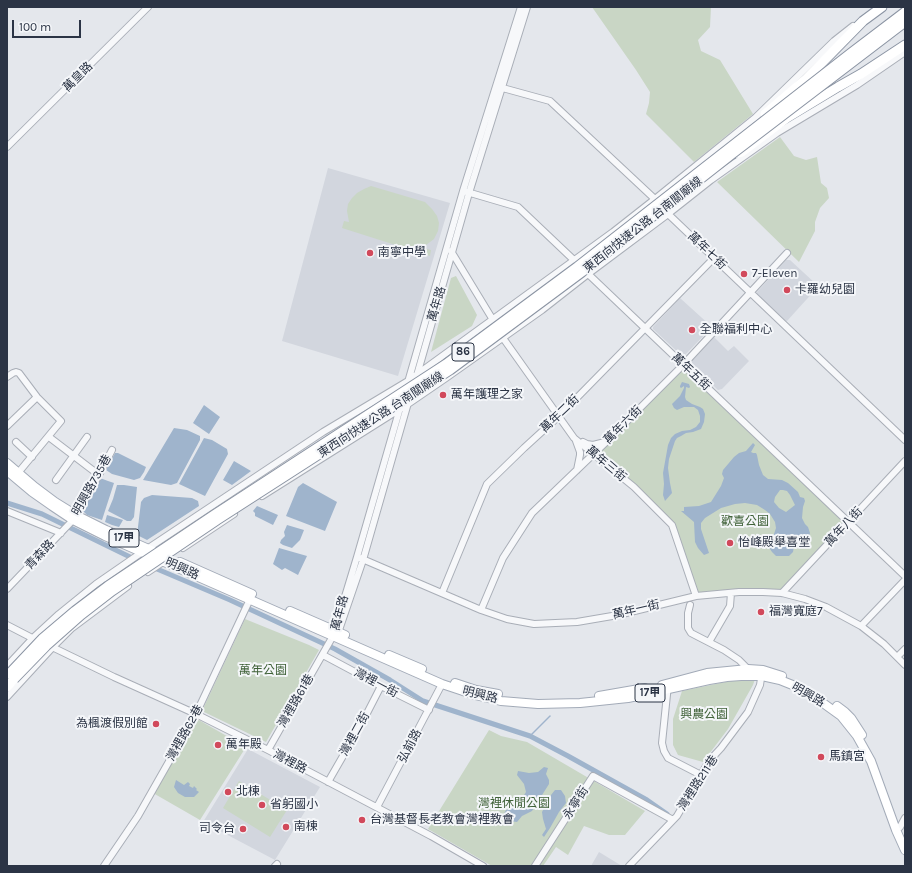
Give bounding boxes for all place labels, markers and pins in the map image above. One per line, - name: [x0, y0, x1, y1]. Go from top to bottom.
- place label: 南寧中學: [378, 246, 426, 260]
- marker: 南寧中學: [365, 248, 375, 258]
- place label: 7-Eleven: [752, 267, 798, 281]
- marker: 7-Eleven: [739, 269, 749, 279]
- place label: 卡羅幼兒園: [795, 283, 855, 297]
- marker: 卡羅幼兒園: [782, 285, 792, 295]
- place label: 全聯福利中心: [700, 323, 772, 337]
- marker: 全聯福利中心: [687, 325, 697, 335]
- place label: 萬年護理之家: [451, 388, 523, 402]
- marker: 萬年護理之家: [438, 390, 448, 400]
- place label: 怡峰殿舉喜堂: [738, 536, 810, 550]
- marker: 怡峰殿舉喜堂: [725, 538, 735, 548]
- place label: 福灣寬庭7: [769, 605, 823, 619]
- marker: 福灣寬庭7: [756, 607, 766, 617]
- place label: 為楓渡假別館: [76, 717, 148, 731]
- marker: 為楓渡假別館: [151, 719, 161, 729]
- place label: 萬年殿: [226, 738, 262, 752]
- marker: 萬年殿: [213, 740, 223, 750]
- place label: 馬鎮宮: [829, 750, 865, 764]
- marker: 馬鎮宮: [816, 752, 826, 762]
- place label: 北棟: [236, 785, 260, 799]
- marker: 北棟: [223, 787, 233, 797]
- place label: 省躬國小: [270, 798, 318, 812]
- marker: 省躬國小: [257, 800, 267, 810]
- place label: 台灣基督長老教會灣裡教會: [370, 813, 514, 827]
- marker: 台灣基督長老教會灣裡教會: [357, 815, 367, 825]
- place label: 南棟: [294, 820, 318, 834]
- place label: 司令台: [199, 822, 235, 836]
- marker: 南棟: [281, 822, 291, 832]
- marker: 司令台: [238, 824, 248, 834]

